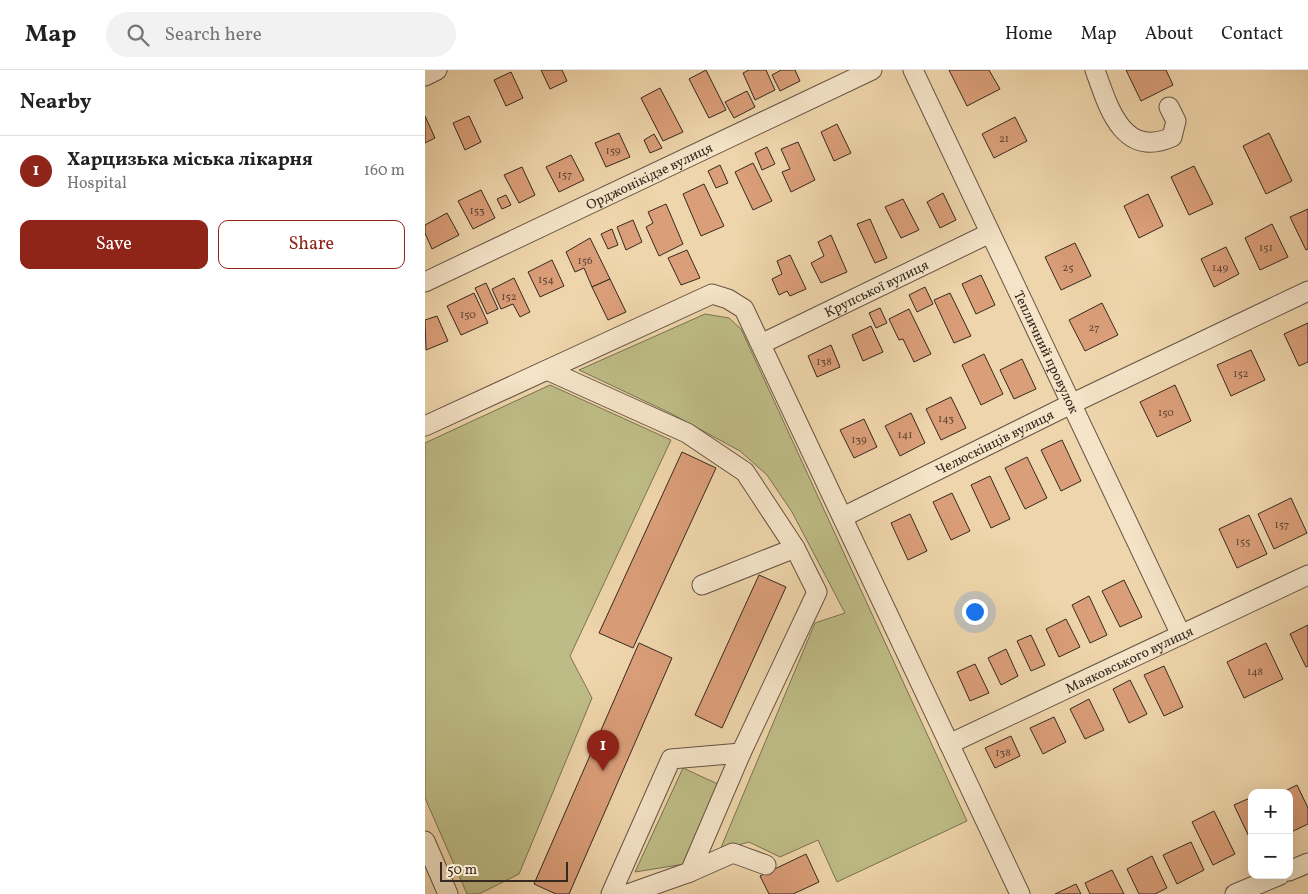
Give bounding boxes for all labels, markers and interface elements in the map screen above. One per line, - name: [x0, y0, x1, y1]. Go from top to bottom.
- search box: [106, 12, 456, 57]
- text: Map: [25, 18, 76, 52]
- icon: search: [124, 21, 152, 49]
- text: Search here: [164, 22, 262, 48]
- text: Home: [1005, 22, 1053, 47]
- text: Map: [1081, 22, 1117, 47]
- text: About: [1145, 22, 1193, 47]
- text: Contact: [1221, 22, 1283, 47]
- text: Nearby: [20, 88, 91, 117]
- house number: 21: [999, 132, 1009, 147]
- street label: Орджонікідзе вулиця: [583, 139, 716, 215]
- house number: 159: [605, 144, 621, 159]
- text: Харцизька міська лікарня: [67, 147, 313, 173]
- text: 1: [33, 160, 39, 182]
- text: 160 m: [364, 160, 405, 182]
- house number: 157: [558, 168, 572, 183]
- text: Hospital: [67, 173, 127, 195]
- house number: 153: [469, 204, 485, 219]
- button: Save: [20, 220, 208, 269]
- button: Share: [218, 220, 405, 269]
- house number: 151: [1259, 241, 1273, 256]
- house number: 156: [577, 254, 593, 269]
- street label: Крупської вулиця: [821, 256, 932, 323]
- house number: 25: [1062, 261, 1074, 276]
- house number: 149: [1212, 261, 1228, 276]
- house number: 154: [538, 273, 554, 288]
- street label: Тепличний провулок: [1008, 288, 1083, 418]
- house number: 152: [501, 290, 517, 305]
- house number: 150: [460, 308, 476, 323]
- house number: 27: [1089, 321, 1099, 336]
- house number: 138: [816, 355, 832, 370]
- house number: 152: [1233, 367, 1249, 382]
- street label: Челюскінців вулиця: [933, 406, 1057, 481]
- house number: 150: [1158, 406, 1174, 421]
- house number: 143: [938, 412, 954, 427]
- house number: 141: [897, 428, 913, 443]
- house number: 139: [851, 433, 867, 448]
- house number: 157: [1275, 518, 1289, 533]
- house number: 155: [1236, 535, 1250, 550]
- your location: [962, 599, 988, 625]
- street label: Маяковського вулиця: [1063, 622, 1197, 699]
- house number: 148: [1247, 665, 1264, 680]
- pin: 1: [587, 730, 619, 771]
- house number: 138: [995, 746, 1011, 761]
- map controls: [1248, 789, 1293, 879]
- button: +: [1248, 789, 1293, 834]
- button: −: [1248, 834, 1293, 879]
- scale bar: [440, 859, 567, 882]
- text: 50 m: [447, 861, 477, 880]

